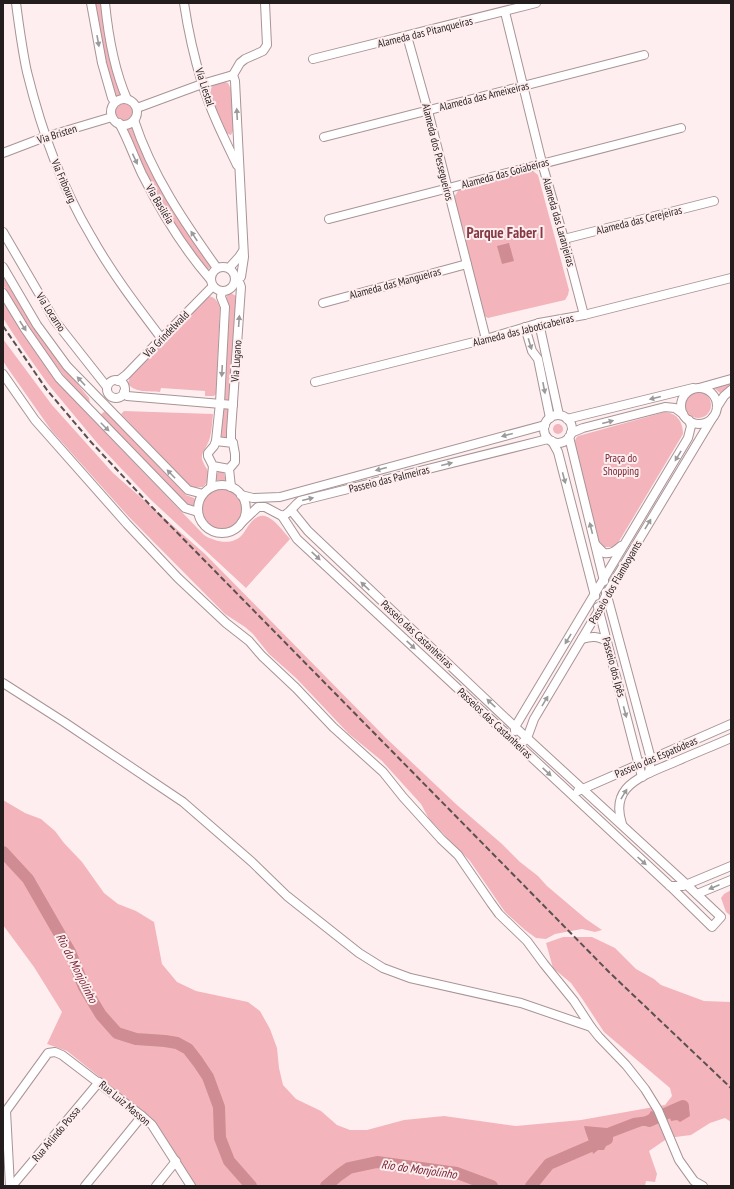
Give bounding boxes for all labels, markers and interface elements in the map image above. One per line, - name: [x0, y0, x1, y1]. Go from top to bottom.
- street label: Alameda das Pitanqueiras: [376, 13, 474, 51]
- one-way arrow: [95, 35, 101, 47]
- street label: Via Liestal: [192, 65, 218, 108]
- street label: Alameda das Ameixeiras: [438, 78, 531, 114]
- street label: Alameda dos Pessegueiros: [419, 102, 457, 202]
- one-way arrow: [233, 108, 240, 120]
- street label: Via Bristen: [34, 121, 79, 147]
- one-way arrow: [132, 153, 138, 165]
- street label: Alameda das Goiabeiras: [460, 154, 551, 191]
- street label: Via Fribourg: [48, 156, 80, 205]
- street label: Alameda das Laranjeiras: [540, 176, 578, 268]
- street label: Via Basiléia: [142, 181, 177, 226]
- street label: Alameda das Cerejeiras: [595, 203, 684, 237]
- district label: Parque Faber I: [467, 223, 543, 242]
- one-way arrow: [190, 231, 198, 242]
- street label: Alameda das Mangueiras: [348, 264, 443, 302]
- street label: Via Locarno: [33, 289, 69, 334]
- street label: Via Grindelwald: [139, 307, 192, 361]
- street label: Alameda das Jaboticabeiras: [471, 311, 575, 349]
- one-way arrow: [235, 315, 242, 327]
- one-way arrow: [19, 321, 27, 332]
- one-way arrow: [527, 338, 533, 350]
- street label: Via Lugano: [227, 339, 244, 384]
- one-way arrow: [218, 365, 225, 377]
- one-way arrow: [77, 376, 86, 385]
- one-way arrow: [542, 382, 548, 395]
- one-way arrow: [649, 395, 661, 401]
- one-way arrow: [602, 419, 614, 425]
- one-way arrow: [100, 422, 110, 432]
- one-way arrow: [501, 432, 513, 438]
- one-way arrow: [674, 450, 681, 462]
- park label: Praça do Shopping: [603, 451, 639, 478]
- one-way arrow: [442, 461, 454, 467]
- street label: Passeio das Palmeiras: [347, 462, 431, 496]
- one-way arrow: [375, 466, 387, 472]
- one-way arrow: [166, 469, 176, 479]
- one-way arrow: [562, 472, 568, 484]
- one-way arrow: [302, 495, 314, 501]
- one-way arrow: [645, 518, 652, 530]
- one-way arrow: [588, 522, 594, 534]
- street label: Passeio dos Flamboyants: [585, 537, 645, 626]
- one-way arrow: [311, 552, 321, 561]
- one-way arrow: [360, 581, 371, 590]
- street label: Passeio das Castanheiras: [378, 597, 456, 671]
- one-way arrow: [564, 633, 571, 645]
- street label: Passeio dos Ipês: [599, 635, 629, 699]
- one-way arrow: [406, 640, 416, 650]
- street label: Passeios das Castanheiras: [455, 685, 536, 762]
- one-way arrow: [541, 695, 548, 707]
- one-way arrow: [486, 699, 496, 708]
- one-way arrow: [623, 706, 629, 718]
- street label: Passeio das Espatódeas: [613, 733, 700, 781]
- one-way arrow: [542, 767, 552, 777]
- one-way arrow: [620, 788, 627, 799]
- one-way arrow: [637, 856, 647, 865]
- one-way arrow: [708, 884, 720, 890]
- water label: Rio do Monjolinho: [53, 931, 101, 1006]
- street label: Rua Luiz Masson: [96, 1077, 154, 1129]
- street label: Rua Arlindo Possa: [29, 1104, 83, 1164]
- water label: Rio do Monjolinho: [380, 1156, 458, 1182]

